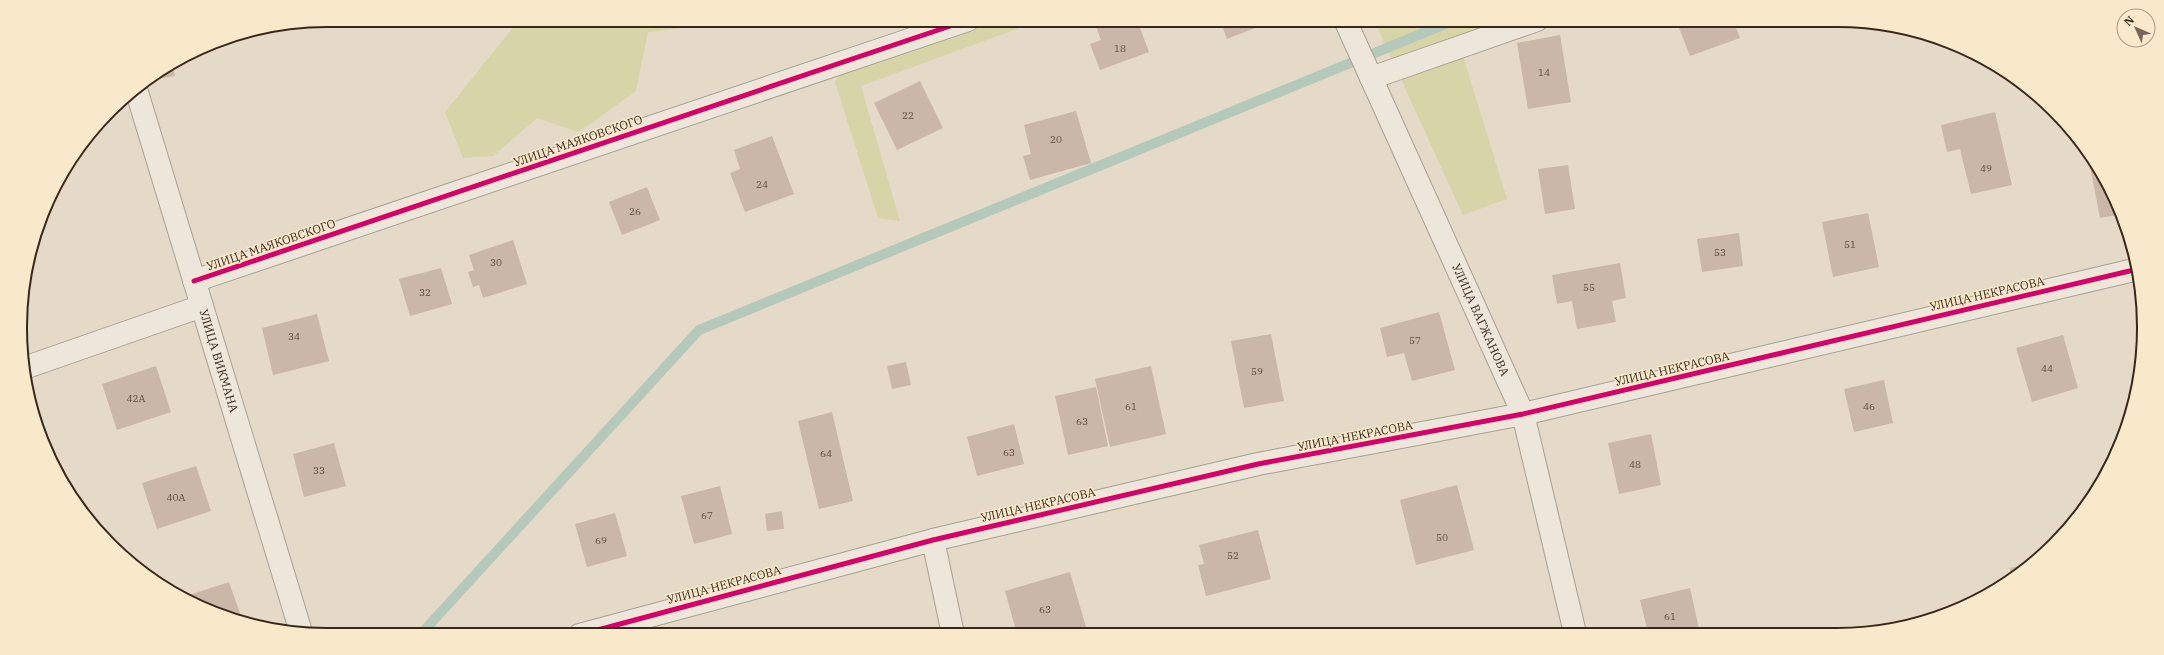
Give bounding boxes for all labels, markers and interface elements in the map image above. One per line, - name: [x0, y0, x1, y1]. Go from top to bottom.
- north arrow: [2116, 8, 2156, 48]
- text: N: [2121, 13, 2137, 29]
- house number: 18: [1114, 42, 1126, 55]
- house number: 14: [1538, 66, 1550, 79]
- house number: 22: [902, 109, 914, 122]
- street label: УЛИЦА МАЯКОВСКОГО: [511, 111, 644, 170]
- house number: 20: [1050, 133, 1062, 146]
- house number: 49: [1980, 162, 1992, 175]
- house number: 24: [756, 178, 768, 191]
- house number: 26: [629, 205, 641, 218]
- street label: УЛИЦА МАЯКОВСКОГО: [204, 215, 337, 274]
- house number: 51: [1844, 238, 1856, 251]
- house number: 53: [1714, 246, 1726, 259]
- house number: 30: [490, 256, 502, 269]
- street label: УЛИЦА ВАГЖАНОВА: [1449, 261, 1513, 379]
- street label: УЛИЦА НЕКРАСОВА: [1928, 273, 2047, 314]
- house number: 55: [1583, 281, 1595, 294]
- house number: 32: [419, 286, 431, 299]
- street label: УЛИЦА ВИКМАНА: [196, 307, 242, 415]
- house number: 34: [288, 330, 300, 343]
- house number: 57: [1409, 334, 1421, 347]
- street label: УЛИЦА НЕКРАСОВА: [1613, 348, 1732, 389]
- house number: 44: [2041, 362, 2053, 375]
- house number: 59: [1251, 365, 1263, 378]
- house number: 42А: [127, 392, 146, 405]
- house number: 61: [1125, 400, 1137, 413]
- house number: 46: [1863, 400, 1875, 413]
- house number: 63: [1076, 415, 1088, 428]
- street label: УЛИЦА НЕКРАСОВА: [1296, 417, 1415, 454]
- house number: 63: [1003, 446, 1015, 459]
- house number: 64: [820, 447, 832, 460]
- house number: 48: [1629, 458, 1641, 471]
- house number: 33: [313, 464, 325, 477]
- street label: УЛИЦА НЕКРАСОВА: [979, 484, 1098, 525]
- house number: 40А: [167, 491, 186, 504]
- house number: 67: [701, 509, 713, 522]
- house number: 50: [1436, 531, 1448, 544]
- house number: 69: [595, 534, 607, 547]
- house number: 52: [1227, 549, 1239, 562]
- street label: УЛИЦА НЕКРАСОВА: [665, 562, 783, 607]
- house number: 63: [1039, 603, 1051, 616]
- house number: 61: [1664, 610, 1676, 623]

